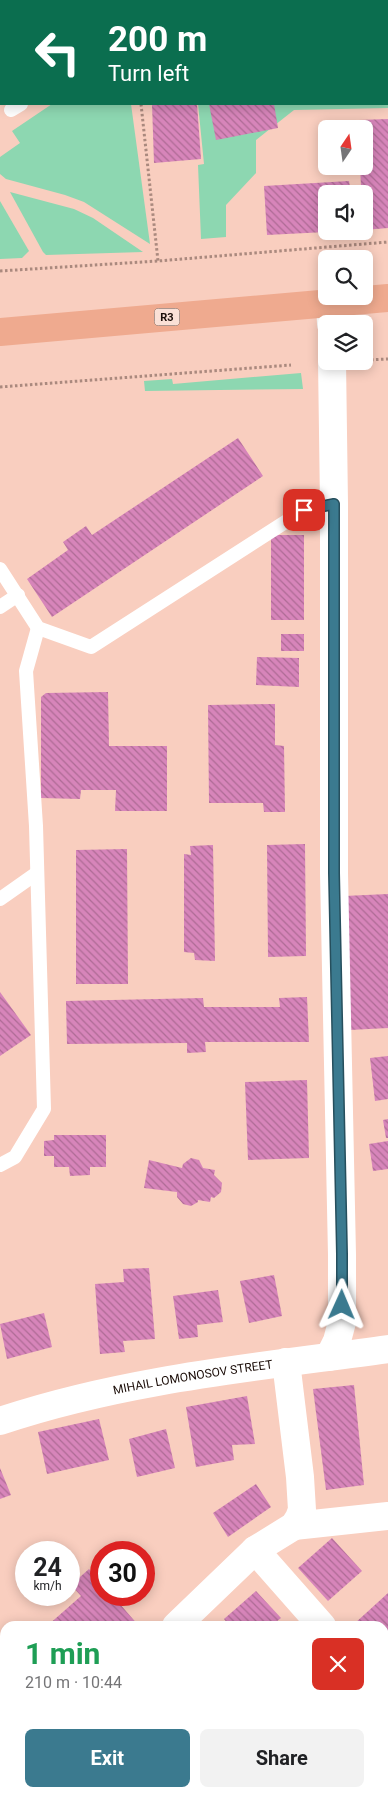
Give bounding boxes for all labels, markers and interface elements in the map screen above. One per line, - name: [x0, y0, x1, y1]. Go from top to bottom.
- text: 200 m: [108, 19, 207, 60]
- icon: left: [25, 20, 90, 85]
- text: Turn left: [108, 61, 189, 86]
- north arrow: [318, 120, 372, 175]
- map controls: [318, 120, 373, 370]
- button: sound: [318, 185, 373, 240]
- button: search: [318, 250, 373, 305]
- road number: R3: [154, 308, 180, 326]
- button: layers: [318, 315, 373, 370]
- pin: [283, 489, 325, 531]
- icon: arrive: [290, 496, 318, 524]
- position arrow: [315, 1278, 367, 1330]
- street label: MIHAIL LOMONOSOV STREET: [112, 1357, 273, 1397]
- speed limit sign: 30: [90, 1541, 155, 1606]
- text: 24: [33, 1553, 62, 1582]
- text: km/h: [33, 1579, 62, 1593]
- text: 1 min: [25, 1636, 100, 1671]
- button: close: [312, 1638, 364, 1690]
- text: 210 m · 10:44: [25, 1673, 122, 1692]
- button: Exit: [25, 1729, 190, 1787]
- button: Share: [200, 1729, 364, 1787]

